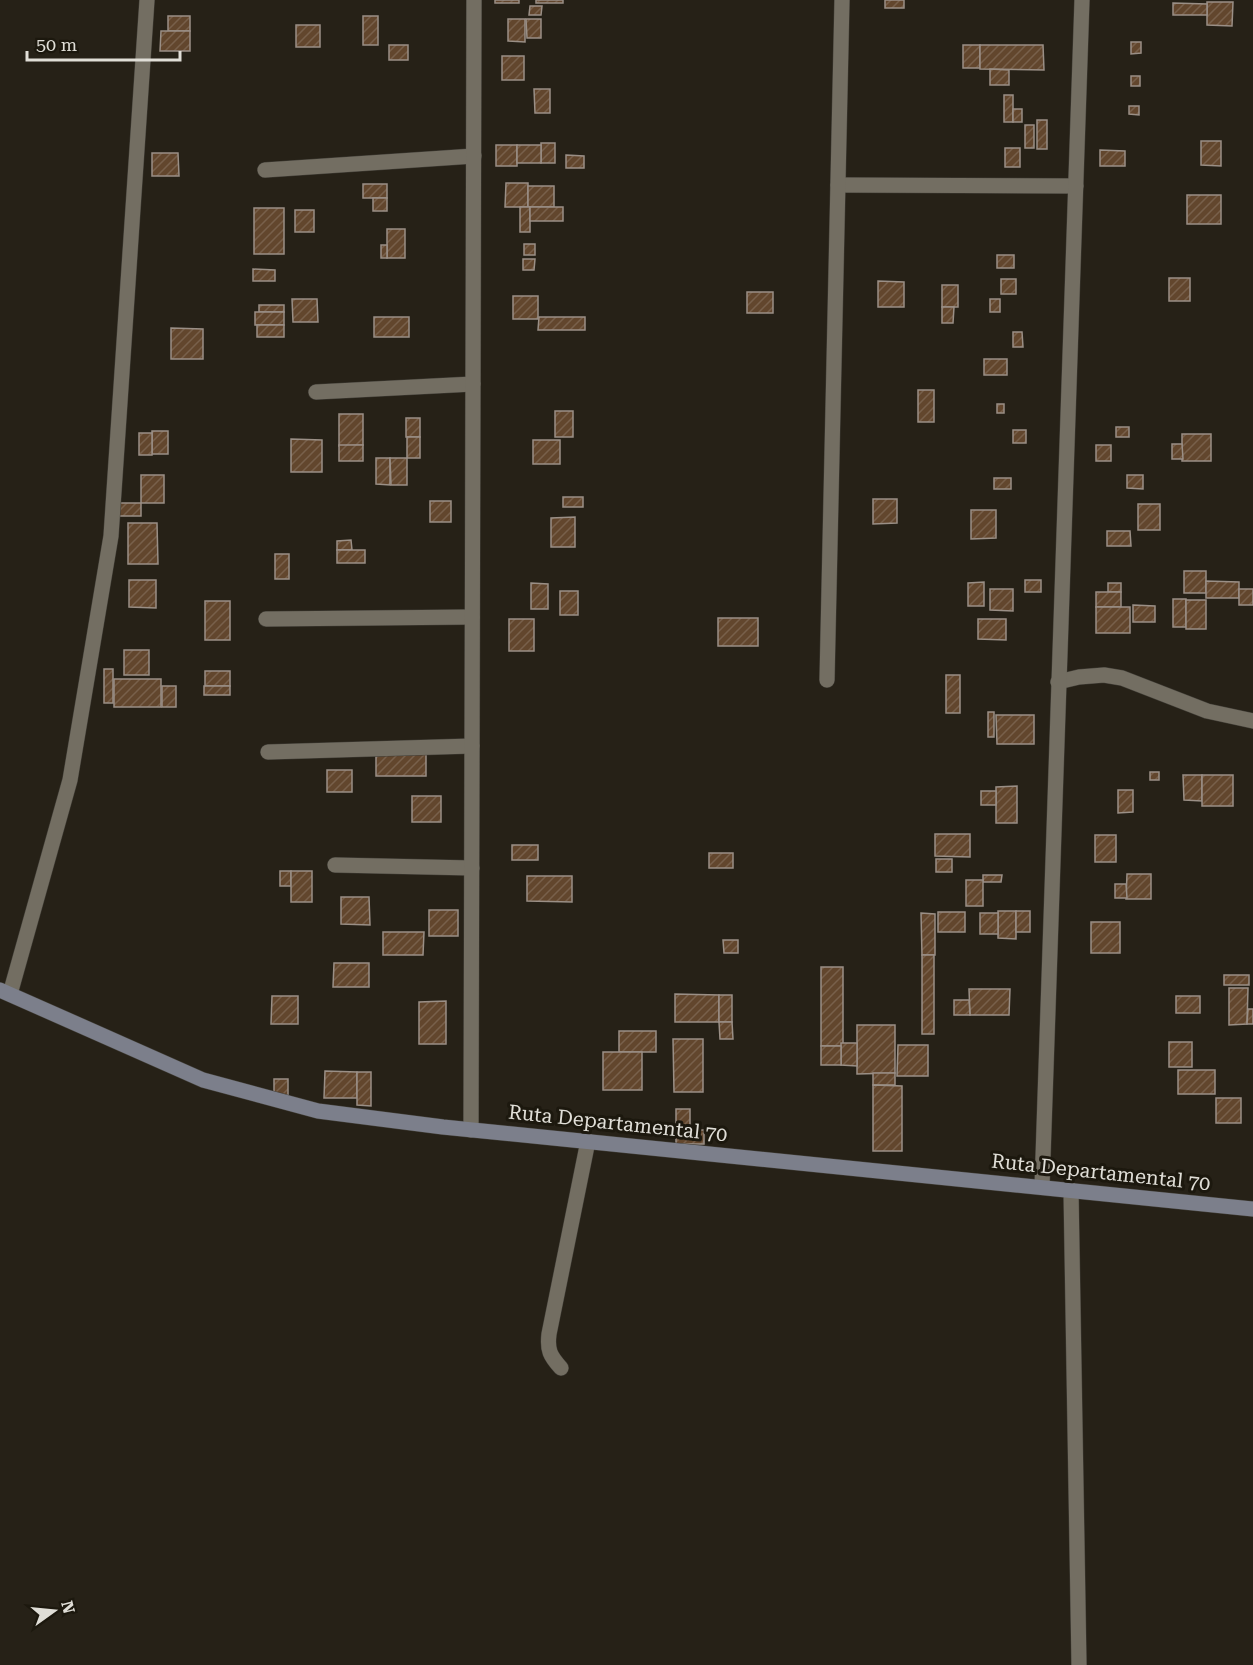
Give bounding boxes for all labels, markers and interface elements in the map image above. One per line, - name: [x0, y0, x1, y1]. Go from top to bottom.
- scale bar: [27, 24, 180, 62]
- text: 50 m: [36, 34, 77, 55]
- street label: Ruta Departamental 70: [507, 1100, 729, 1146]
- street label: Ruta Departamental 70: [990, 1149, 1212, 1195]
- north arrow: [24, 1581, 84, 1641]
- text: N: [57, 1599, 79, 1616]

